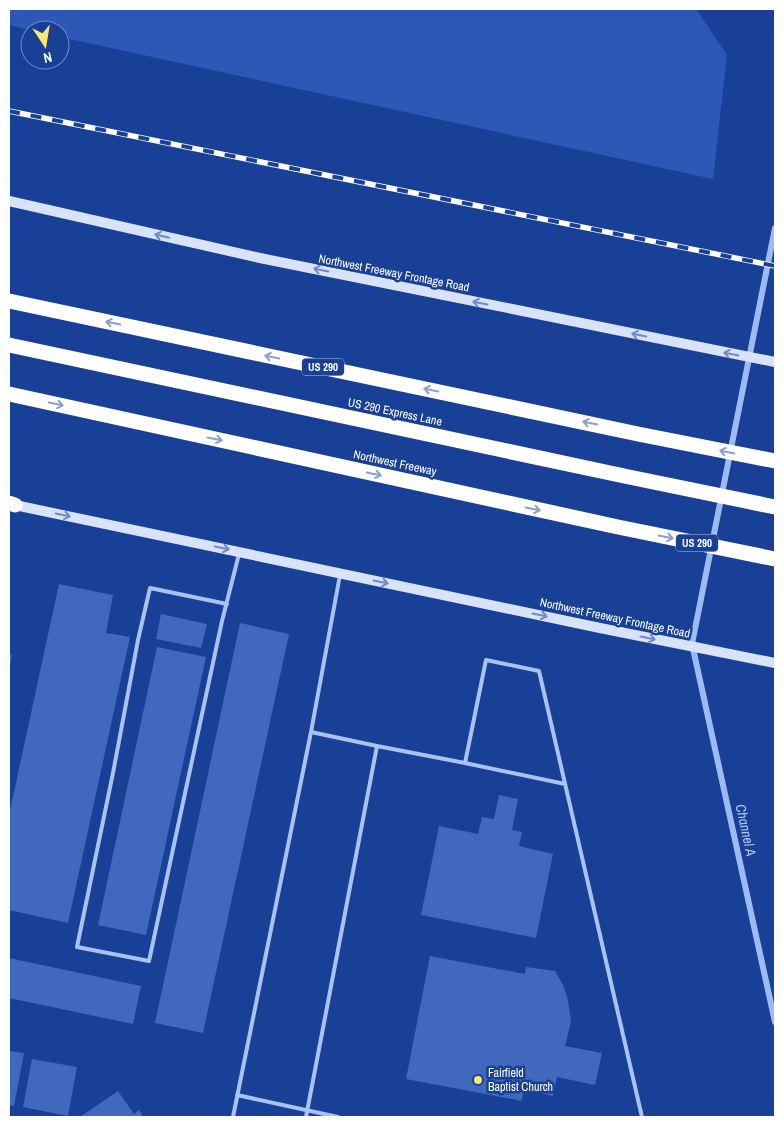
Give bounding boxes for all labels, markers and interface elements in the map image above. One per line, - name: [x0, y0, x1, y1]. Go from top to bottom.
- north arrow: [20, 20, 70, 70]
- text: N: [42, 48, 54, 67]
- one-way arrow: [154, 231, 170, 240]
- street label: Northwest Freeway Frontage Road: [317, 251, 471, 295]
- one-way arrow: [313, 265, 329, 275]
- one-way arrow: [472, 297, 488, 307]
- one-way arrow: [106, 318, 122, 327]
- one-way arrow: [632, 330, 648, 339]
- one-way arrow: [723, 348, 739, 358]
- one-way arrow: [265, 351, 281, 361]
- road number: US 290: [302, 358, 344, 376]
- one-way arrow: [424, 385, 440, 394]
- street label: US 290 Express Lane: [347, 394, 443, 430]
- one-way arrow: [48, 400, 64, 410]
- one-way arrow: [583, 418, 599, 428]
- one-way arrow: [207, 435, 223, 444]
- street label: Northwest Freeway: [352, 446, 438, 480]
- one-way arrow: [720, 446, 736, 456]
- one-way arrow: [365, 470, 381, 479]
- one-way arrow: [524, 504, 540, 514]
- one-way arrow: [54, 511, 70, 520]
- one-way arrow: [658, 533, 674, 542]
- road number: US 290: [676, 534, 718, 552]
- one-way arrow: [213, 544, 229, 553]
- one-way arrow: [372, 577, 388, 587]
- street label: Northwest Freeway Frontage Road: [538, 594, 692, 642]
- one-way arrow: [531, 611, 547, 621]
- one-way arrow: [639, 633, 655, 643]
- water label: Channel A: [732, 802, 760, 858]
- place label: Fairfield Baptist Church: [488, 1065, 553, 1095]
- marker: Fairfield Baptist Church: [472, 1074, 484, 1086]

